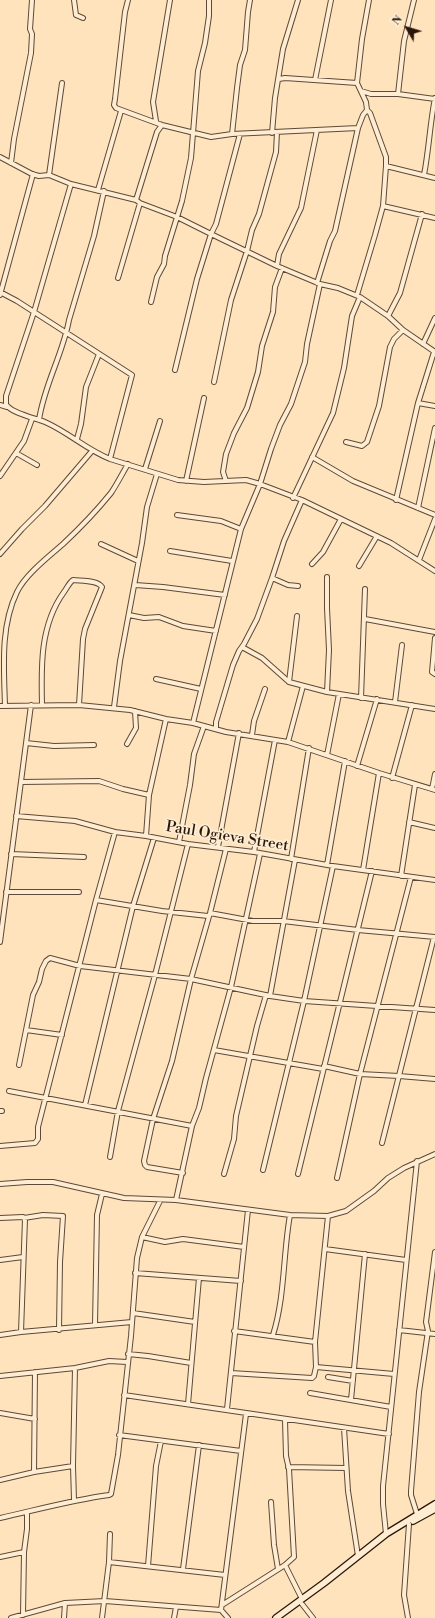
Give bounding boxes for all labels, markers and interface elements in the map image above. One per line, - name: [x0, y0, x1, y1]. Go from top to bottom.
- north arrow: [387, 8, 427, 48]
- text: N: [389, 13, 406, 28]
- street label: Paul Ogieva Street: [164, 818, 290, 856]

